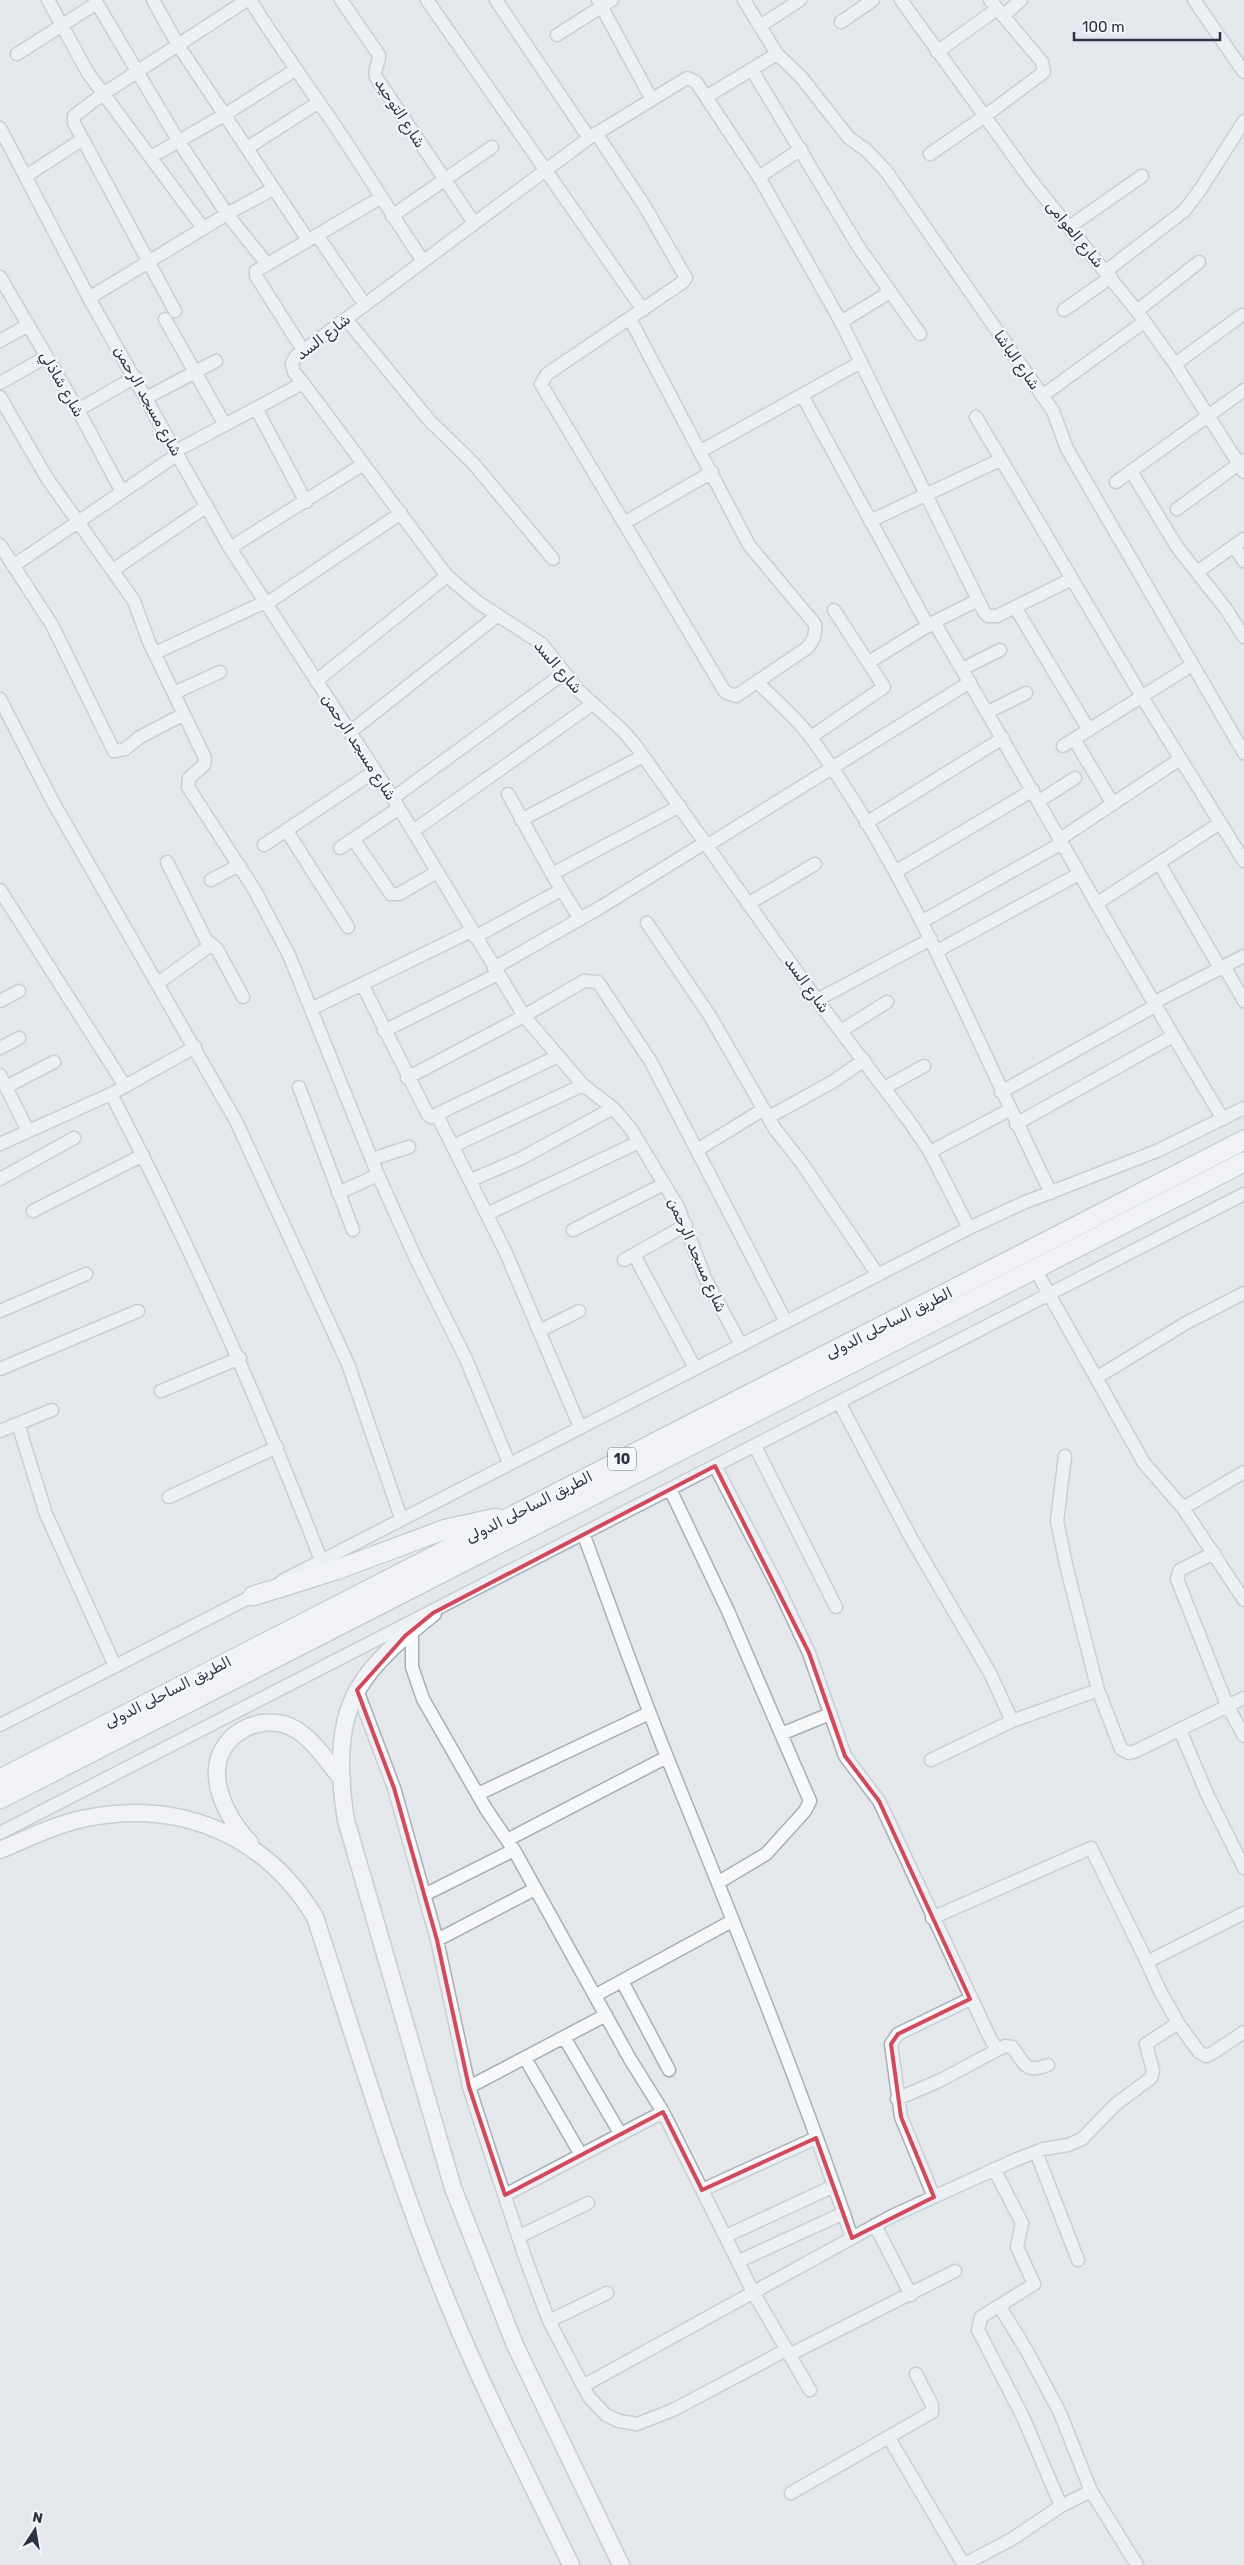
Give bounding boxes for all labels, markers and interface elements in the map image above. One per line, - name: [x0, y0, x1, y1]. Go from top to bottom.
- scale bar: [1074, 10, 1220, 42]
- text: 100 m: [1082, 18, 1124, 36]
- street label: شارع التوحيد: [369, 75, 429, 152]
- street label: شارع العوامى: [1041, 197, 1108, 273]
- street label: شارع السد: [292, 310, 355, 365]
- street label: شارع الباشا: [988, 327, 1044, 394]
- street label: شارع مسجد الرحمن: [109, 343, 186, 460]
- street label: شارع شاذلي: [33, 348, 88, 422]
- street label: شارع السد: [529, 637, 586, 698]
- street label: شارع مسجد الرحمن: [316, 690, 400, 805]
- street label: شارع السد: [779, 954, 833, 1017]
- street label: شارع مسجد الرحمن: [662, 1195, 730, 1316]
- street label: الطريق الساحلى الدولى: [823, 1283, 956, 1364]
- road number: 10: [608, 1448, 636, 1470]
- street label: الطريق الساحلى الدولى: [463, 1467, 596, 1548]
- street label: الطريق الساحلى الدولى: [102, 1652, 235, 1733]
- north arrow: [10, 2505, 60, 2555]
- text: N: [31, 2508, 44, 2527]

